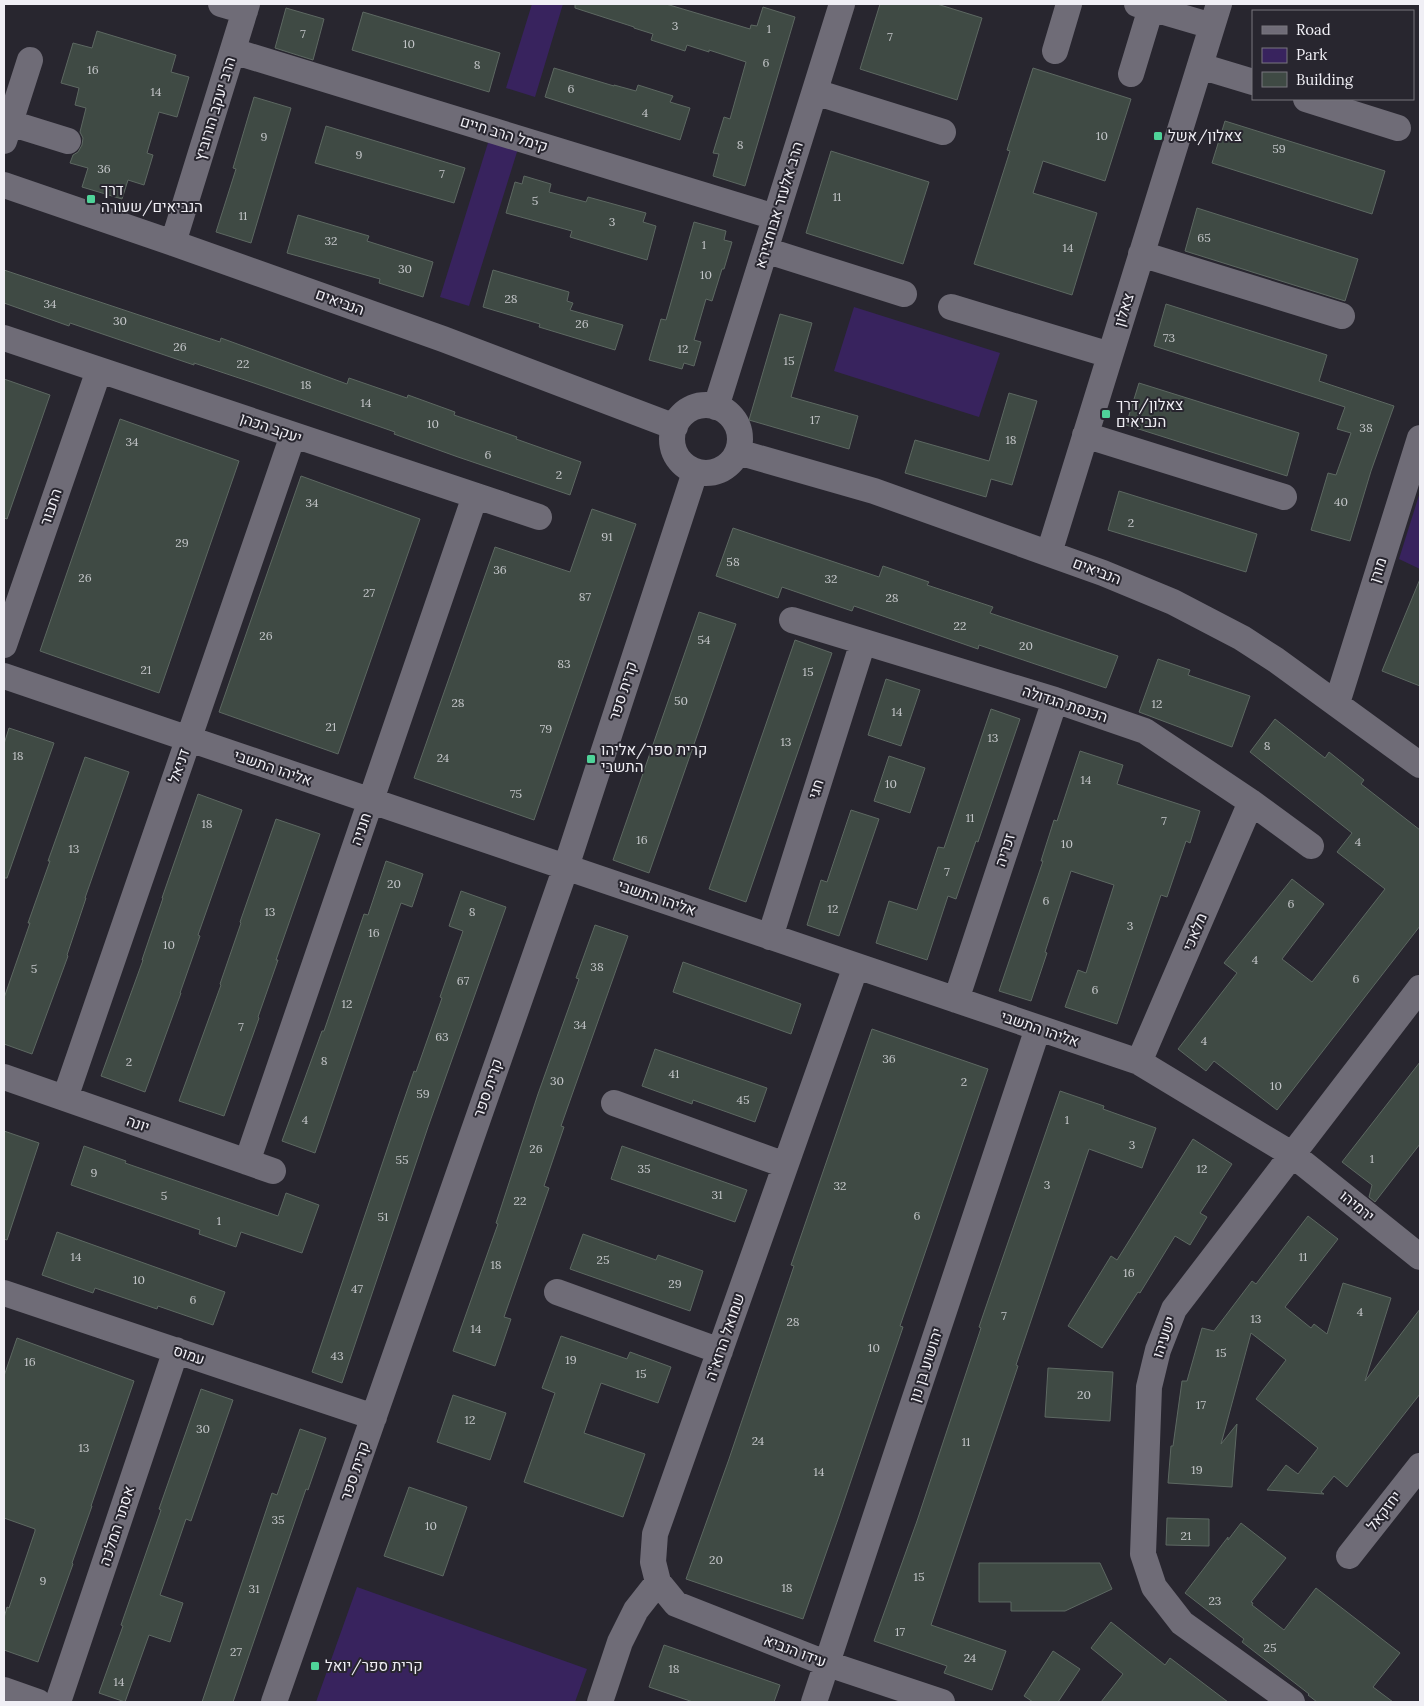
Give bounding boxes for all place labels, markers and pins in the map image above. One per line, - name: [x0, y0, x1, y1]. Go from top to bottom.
- place label: צאלון/אשל: [1168, 126, 1242, 146]
- marker: צאלון/אשל: [1152, 130, 1164, 142]
- place label: דרך הנביאים/שעורה: [101, 180, 203, 217]
- marker: דרך הנביאים/שעורה: [85, 193, 97, 205]
- place label: צאלון/דרך הנביאים: [1116, 395, 1183, 431]
- marker: צאלון/דרך הנביאים: [1100, 408, 1112, 420]
- place label: קרית ספר/אליהו התשבי: [601, 740, 707, 776]
- marker: קרית ספר/אליהו התשבי: [585, 753, 597, 765]
- place label: קרית ספר/יואל: [325, 1656, 422, 1676]
- marker: קרית ספר/יואל: [309, 1660, 321, 1672]

